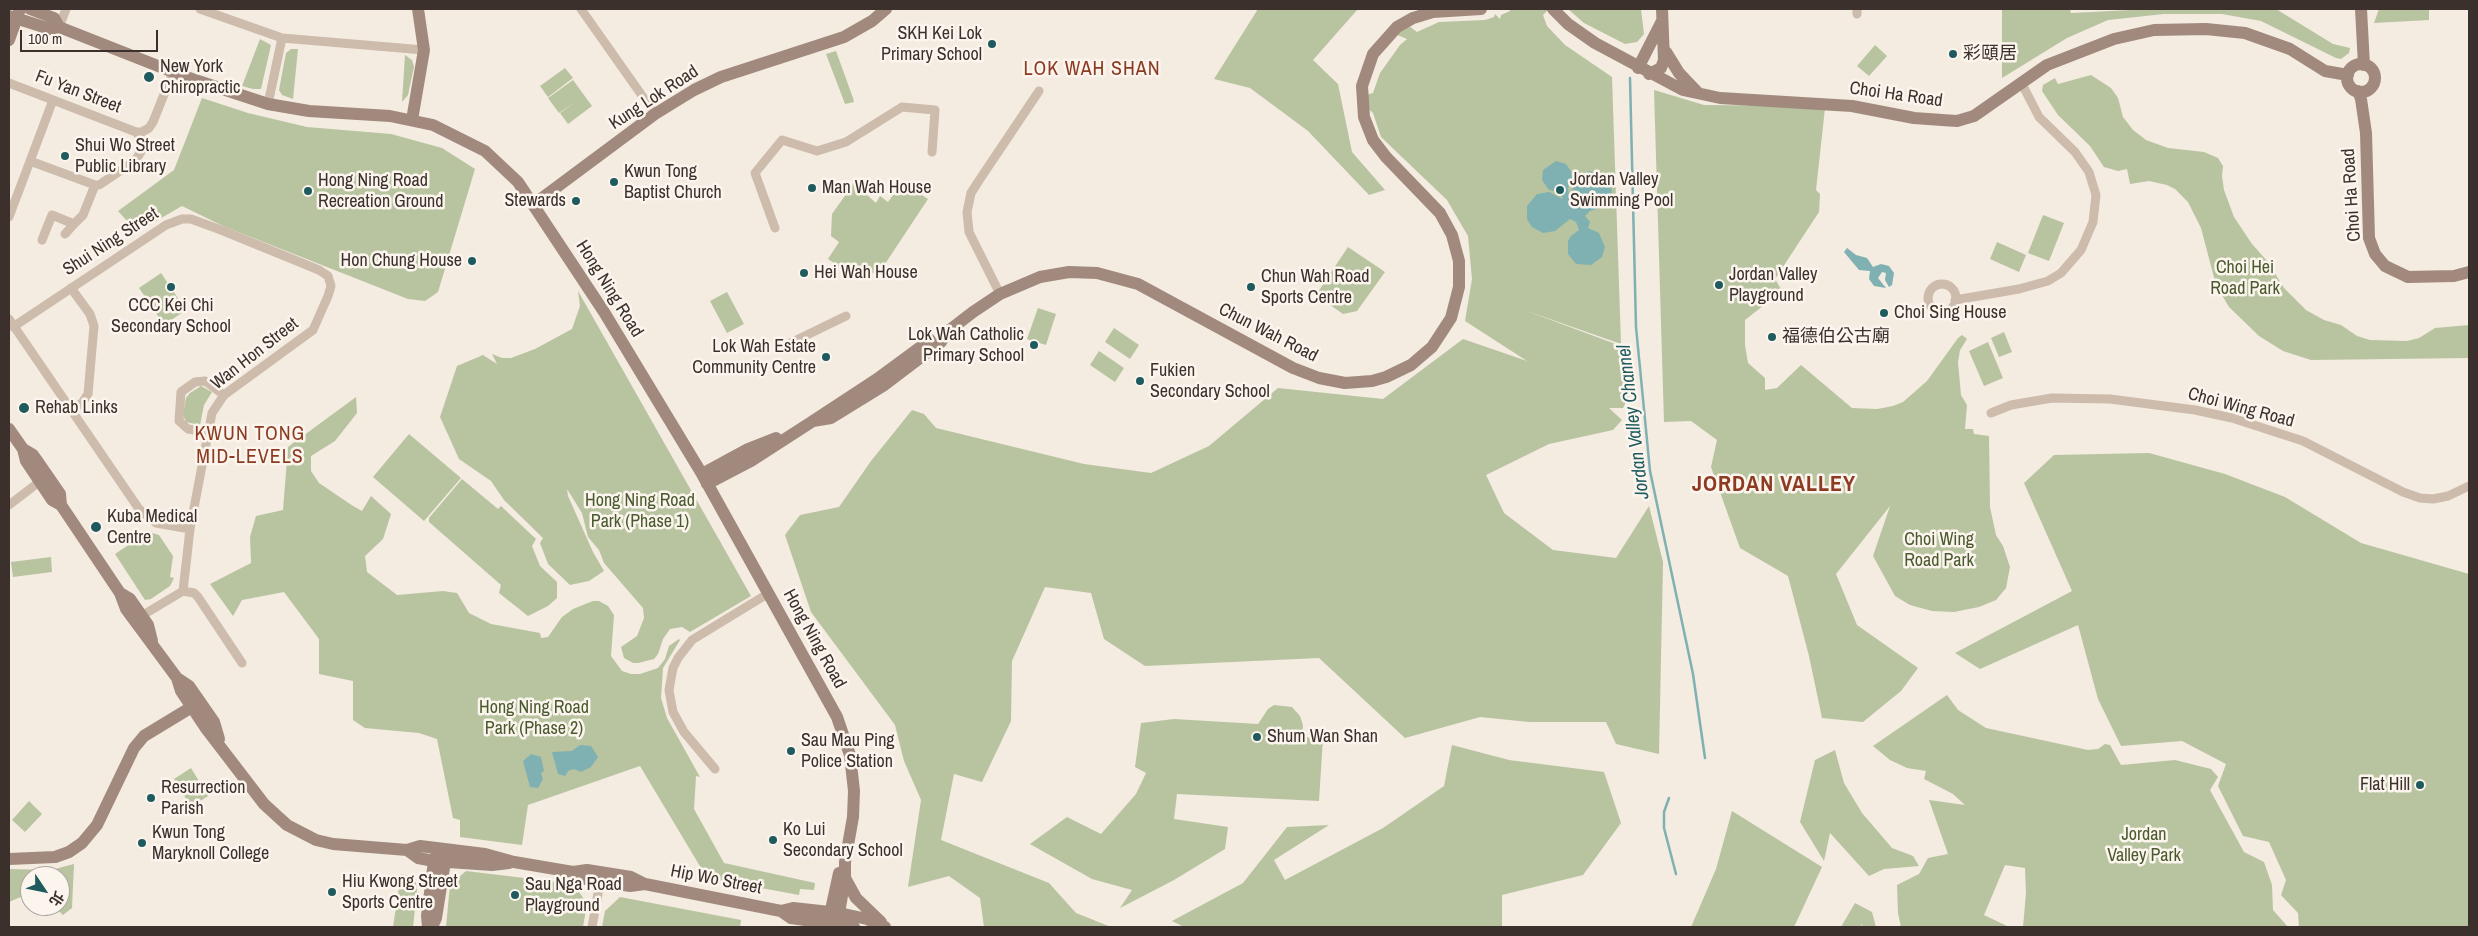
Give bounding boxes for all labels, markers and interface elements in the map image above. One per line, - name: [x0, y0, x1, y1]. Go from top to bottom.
- scale bar: [22, 20, 160, 52]
- place label: SKH Kei Lok Primary School: [881, 23, 982, 66]
- text: 100 m: [28, 28, 62, 49]
- marker: SKH Kei Lok Primary School: [986, 38, 998, 50]
- place label: 彩頤居: [1963, 43, 2017, 65]
- marker: 彩頤居: [1947, 48, 1959, 60]
- place label: New York Chiropractic: [160, 56, 240, 98]
- district label: LOK WAH SHAN: [1022, 58, 1162, 82]
- street label: Kung Lok Road: [605, 61, 703, 135]
- street label: Fu Yan Street: [32, 66, 124, 118]
- marker: New York Chiropractic: [142, 70, 156, 84]
- street label: Choi Ha Road: [1848, 78, 1944, 112]
- place label: Shui Wo Street Public Library: [75, 135, 175, 178]
- street label: Choi Ha Road: [2338, 148, 2366, 242]
- marker: Shui Wo Street Public Library: [59, 150, 71, 162]
- place label: Kwun Tong Baptist Church: [624, 161, 722, 203]
- place label: Jordan Valley Swimming Pool: [1570, 169, 1673, 212]
- place label: Hong Ning Road Recreation Ground: [318, 170, 444, 212]
- marker: Kwun Tong Baptist Church: [608, 176, 620, 188]
- place label: Man Wah House: [822, 177, 931, 199]
- marker: Man Wah House: [806, 182, 818, 194]
- marker: Jordan Valley Swimming Pool: [1554, 184, 1566, 196]
- marker: Hong Ning Road Recreation Ground: [302, 185, 314, 197]
- place label: Stewards: [504, 190, 566, 212]
- marker: Stewards: [570, 195, 582, 207]
- street label: Shui Ning Street: [59, 203, 163, 281]
- street label: Hong Ning Road: [571, 237, 647, 341]
- place label: Hon Chung House: [341, 250, 462, 272]
- marker: Hon Chung House: [466, 255, 478, 267]
- park label: Choi Hei Road Park: [2210, 257, 2280, 300]
- place label: Hei Wah House: [814, 262, 918, 284]
- place label: Jordan Valley Playground: [1729, 264, 1817, 306]
- place label: Chun Wah Road Sports Centre: [1261, 266, 1370, 308]
- marker: Hei Wah House: [798, 267, 810, 279]
- marker: Jordan Valley Playground: [1713, 279, 1725, 291]
- marker: CCC Kei Chi Secondary School: [165, 281, 177, 293]
- marker: Chun Wah Road Sports Centre: [1245, 281, 1257, 293]
- place label: CCC Kei Chi Secondary School: [111, 295, 231, 338]
- street label: Chun Wah Road: [1215, 299, 1321, 367]
- place label: Choi Sing House: [1894, 302, 2006, 324]
- marker: Choi Sing House: [1878, 307, 1890, 319]
- street label: Wan Hon Street: [207, 313, 303, 395]
- place label: Lok Wah Catholic Primary School: [908, 324, 1024, 366]
- place label: 福德伯公古廟: [1782, 326, 1890, 348]
- marker: 福德伯公古廟: [1766, 331, 1778, 343]
- place label: Lok Wah Estate Community Centre: [692, 336, 816, 378]
- marker: Lok Wah Catholic Primary School: [1028, 339, 1040, 351]
- water label: Jordan Valley Channel: [1613, 344, 1655, 500]
- marker: Lok Wah Estate Community Centre: [820, 351, 832, 363]
- place label: Fukien Secondary School: [1150, 360, 1270, 402]
- marker: Fukien Secondary School: [1134, 375, 1146, 387]
- street label: Choi Wing Road: [2186, 383, 2296, 433]
- place label: Rehab Links: [35, 397, 118, 419]
- marker: Rehab Links: [17, 401, 31, 415]
- district label: KWUN TONG MID-LEVELS: [193, 423, 307, 470]
- district label: JORDAN VALLEY: [1690, 472, 1858, 498]
- park label: Hong Ning Road Park (Phase 1): [585, 490, 695, 532]
- place label: Kuba Medical Centre: [107, 506, 197, 548]
- marker: Kuba Medical Centre: [89, 520, 103, 534]
- park label: Choi Wing Road Park: [1904, 529, 1974, 572]
- street label: Hong Ning Road: [778, 586, 850, 692]
- park label: Hong Ning Road Park (Phase 2): [479, 697, 589, 740]
- place label: Shum Wan Shan: [1267, 726, 1378, 748]
- place label: Sau Mau Ping Police Station: [801, 730, 895, 772]
- marker: Shum Wan Shan: [1251, 731, 1263, 743]
- marker: Sau Mau Ping Police Station: [785, 745, 797, 757]
- place label: Flat Hill: [2360, 774, 2410, 796]
- place label: Resurrection Parish: [161, 777, 245, 820]
- marker: Flat Hill: [2414, 779, 2426, 791]
- marker: Resurrection Parish: [145, 792, 157, 804]
- place label: Ko Lui Secondary School: [783, 819, 903, 862]
- place label: Kwun Tong Maryknoll College: [152, 822, 269, 864]
- park label: Jordan Valley Park: [2107, 824, 2181, 866]
- marker: Ko Lui Secondary School: [767, 834, 779, 846]
- marker: Kwun Tong Maryknoll College: [136, 837, 148, 849]
- street label: Hip Wo Street: [669, 861, 763, 899]
- north arrow: [20, 866, 70, 916]
- place label: Hiu Kwong Street Sports Centre: [342, 871, 458, 914]
- place label: Sau Nga Road Playground: [525, 874, 622, 916]
- marker: Hiu Kwong Street Sports Centre: [326, 886, 338, 898]
- text: 北: [45, 888, 68, 910]
- marker: Sau Nga Road Playground: [509, 889, 521, 901]

